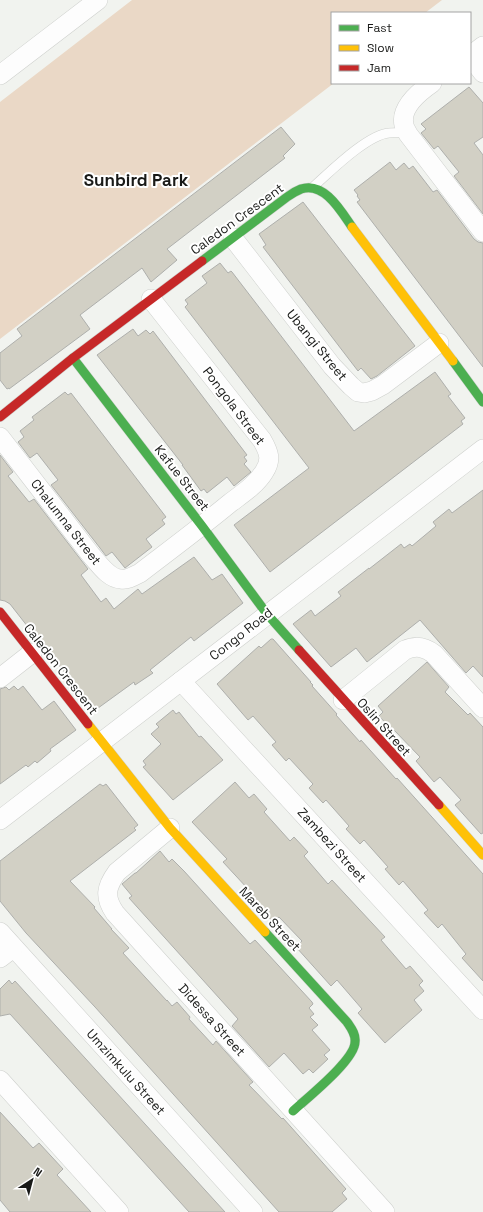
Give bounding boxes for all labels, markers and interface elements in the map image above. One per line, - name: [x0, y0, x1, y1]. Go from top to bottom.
- legend: [331, 12, 471, 84]
- text: Fast: [367, 20, 392, 36]
- text: Slow: [367, 40, 394, 56]
- text: Jam: [367, 60, 391, 76]
- district label: Sunbird Park: [84, 169, 189, 191]
- street label: Caledon Crescent: [187, 179, 287, 259]
- street label: Ubangi Street: [283, 306, 351, 384]
- street label: Pongola Street: [199, 363, 269, 449]
- street label: Kafue Street: [151, 441, 213, 515]
- street label: Chalumna Street: [27, 476, 105, 568]
- street label: Congo Road: [206, 604, 276, 664]
- street label: Caledon Crescent: [20, 620, 102, 718]
- street label: Oslin Street: [353, 694, 415, 760]
- street label: Zambezi Street: [294, 804, 370, 886]
- street label: Mareb Street: [236, 883, 304, 955]
- street label: Didessa Street: [175, 980, 249, 1060]
- street label: Umzimkulu Street: [83, 1025, 169, 1119]
- north arrow: [12, 1160, 52, 1200]
- text: N: [31, 1164, 45, 1180]

